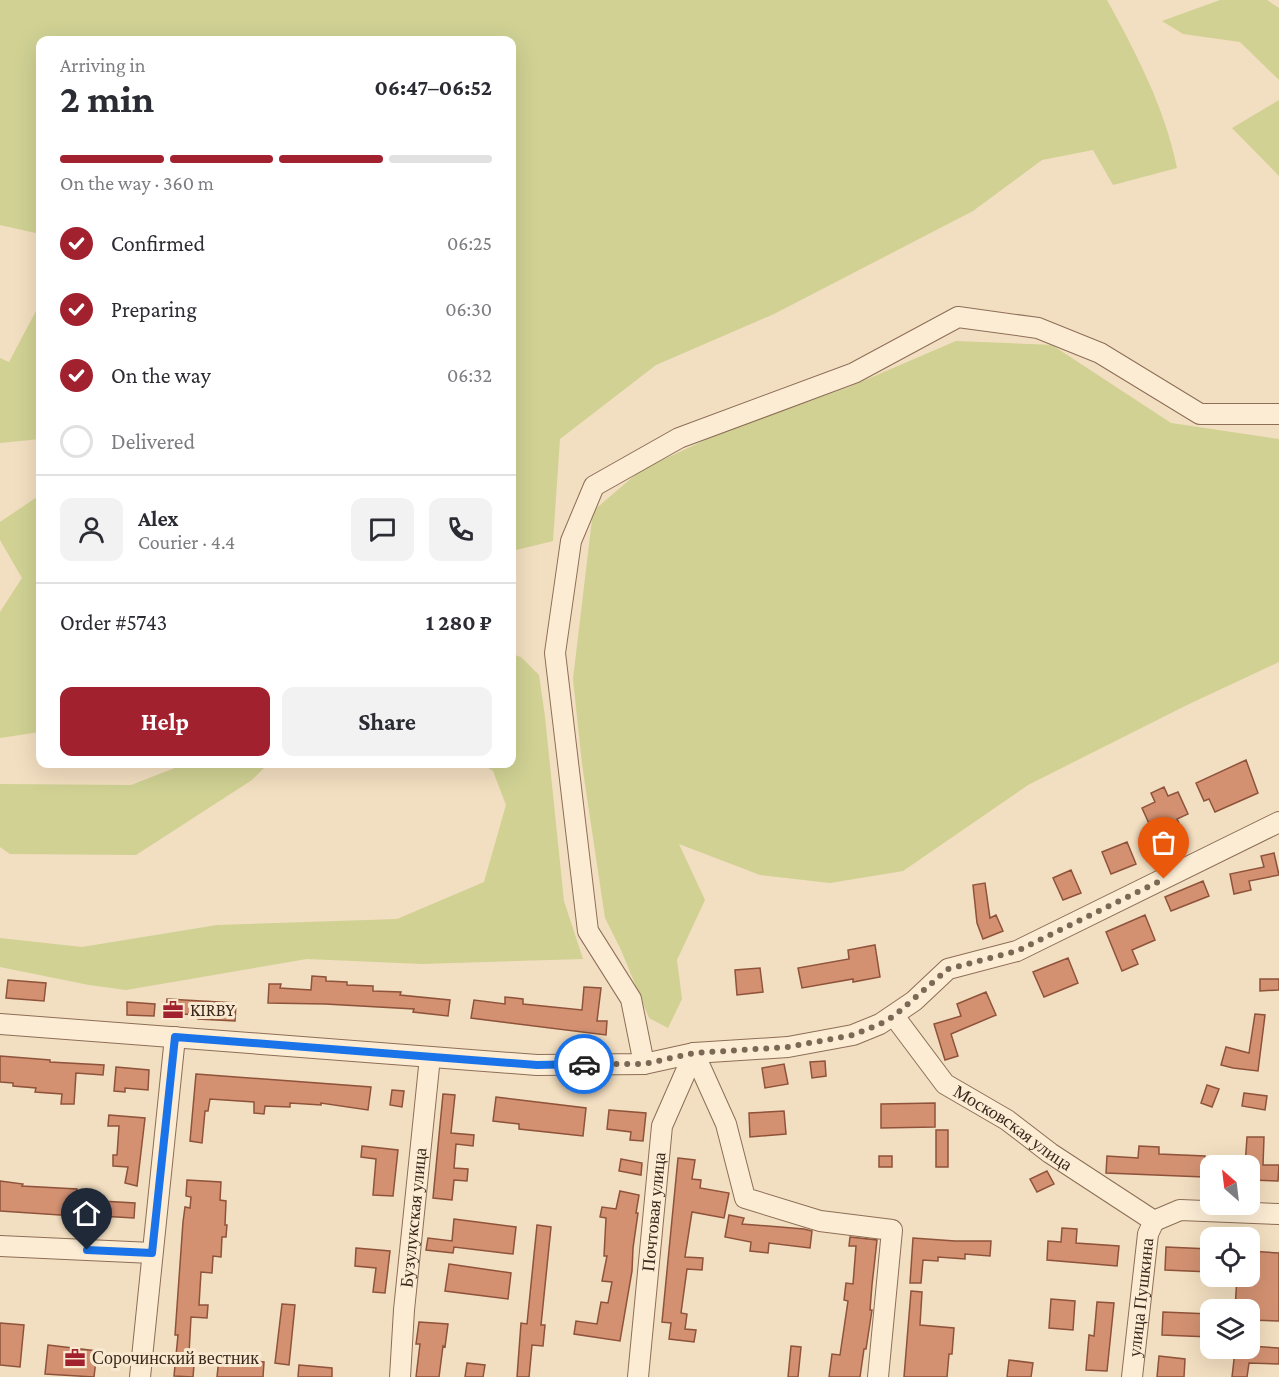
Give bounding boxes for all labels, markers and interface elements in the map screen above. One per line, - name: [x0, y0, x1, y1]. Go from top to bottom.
- text: Arriving in: [60, 54, 145, 76]
- text: 06:47–06:52: [375, 75, 492, 100]
- text: 2 min: [60, 77, 154, 120]
- text: On the way · 360 m: [60, 172, 214, 194]
- icon: check: [60, 227, 93, 260]
- text: Confirmed: [111, 231, 205, 256]
- text: 06:25: [447, 232, 492, 254]
- icon: check: [60, 293, 93, 326]
- text: Preparing: [111, 297, 197, 322]
- text: 06:30: [445, 298, 492, 320]
- icon: check: [60, 359, 93, 392]
- text: On the way: [111, 363, 211, 388]
- text: 06:32: [447, 364, 492, 386]
- text: Delivered: [111, 429, 195, 454]
- button: person: [60, 498, 123, 561]
- button: chat: [351, 498, 414, 561]
- button: phone: [429, 498, 492, 561]
- text: Alex: [138, 506, 179, 531]
- text: Courier · 4.4: [138, 531, 235, 553]
- text: Order #5743: [60, 610, 167, 635]
- text: 1 280 ₽: [426, 610, 492, 635]
- button: Help: [60, 687, 270, 756]
- button: Share: [282, 687, 492, 756]
- pin: [1138, 817, 1189, 879]
- icon: bag: [1147, 826, 1180, 859]
- office icon: KIRBY: [161, 998, 185, 1022]
- place label: KIRBY: [190, 1000, 235, 1020]
- courier: [554, 1034, 614, 1094]
- icon: car: [568, 1048, 601, 1081]
- street label: Московская улица: [950, 1081, 1076, 1175]
- street label: Бузулукская улица: [396, 1147, 431, 1289]
- street label: Почтовая улица: [638, 1151, 669, 1272]
- north arrow: [1200, 1155, 1260, 1215]
- map controls: [1200, 1155, 1260, 1359]
- pin: [61, 1188, 112, 1250]
- icon: home: [70, 1197, 103, 1230]
- button: locate: [1200, 1227, 1260, 1287]
- street label: улица Пушкина: [1124, 1237, 1157, 1358]
- button: layers: [1200, 1299, 1260, 1359]
- office icon: Сорочинский вестник: [63, 1346, 87, 1370]
- place label: Сорочинский вестник: [92, 1348, 259, 1368]

